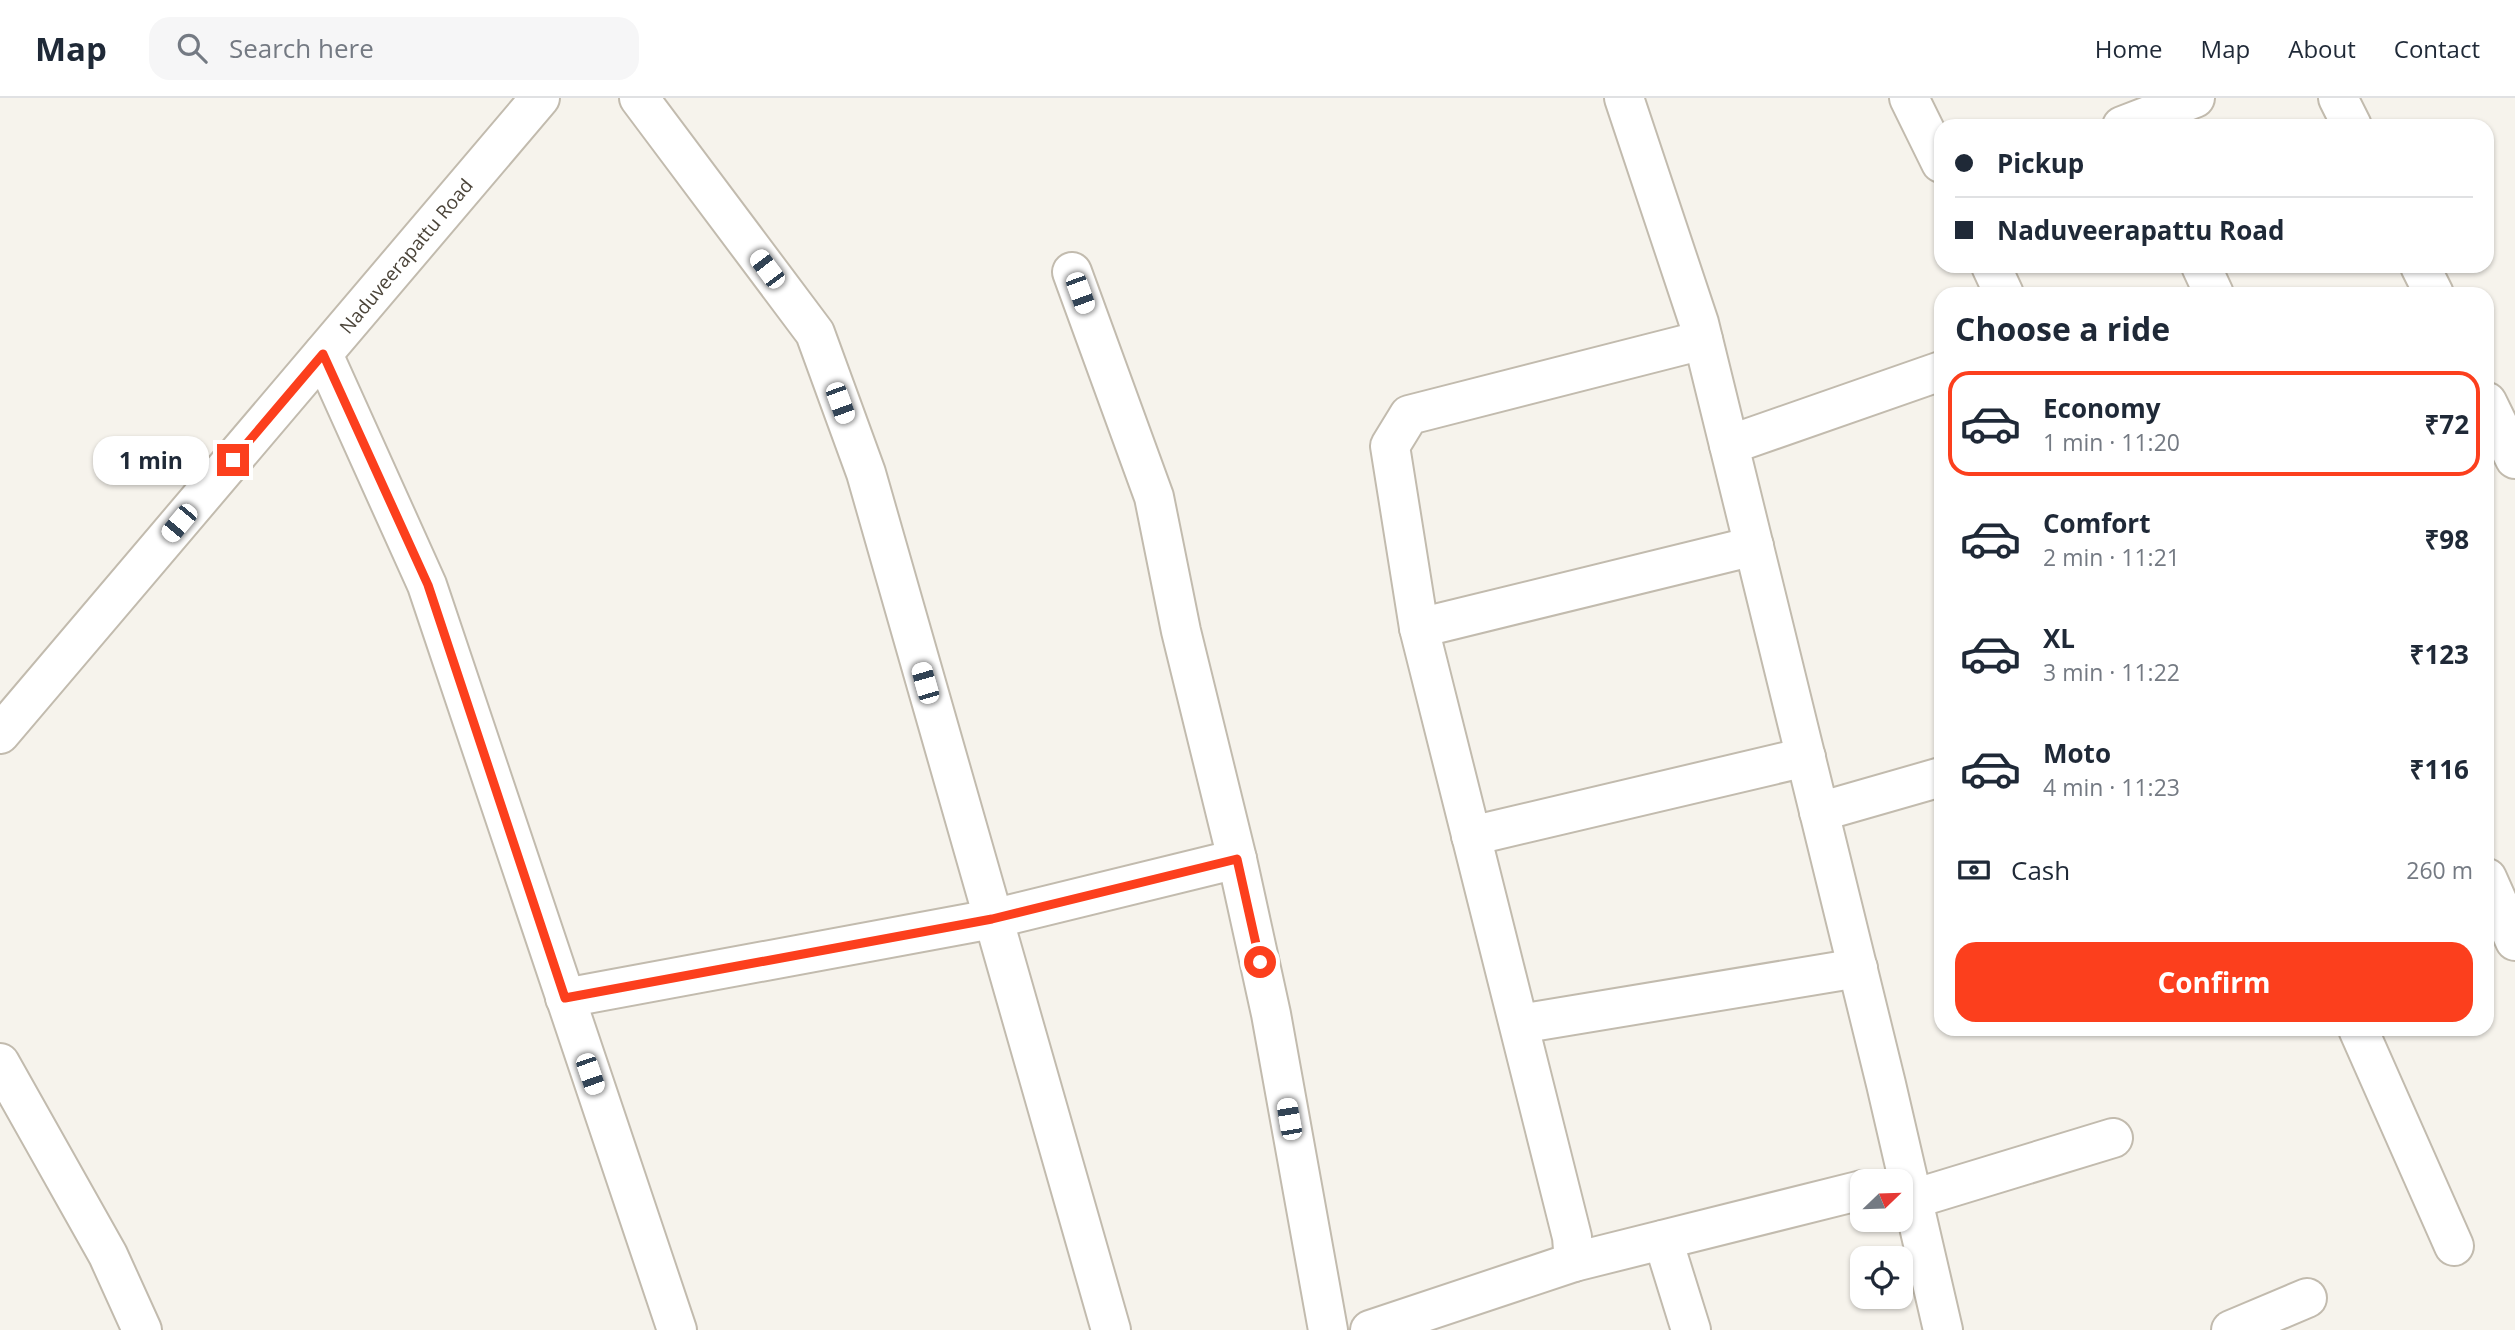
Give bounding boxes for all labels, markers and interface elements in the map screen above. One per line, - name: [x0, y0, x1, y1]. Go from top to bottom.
- search box: [149, 17, 639, 80]
- text: Map: [35, 26, 107, 71]
- icon: search: [173, 29, 211, 67]
- text: Search here: [229, 30, 374, 66]
- text: Home: [2095, 32, 2163, 65]
- text: Map: [2201, 32, 2250, 65]
- text: About: [2288, 32, 2356, 65]
- text: Contact: [2394, 32, 2480, 65]
- text: Pickup: [1997, 145, 2084, 181]
- street label: Naduveerapattu Road: [333, 173, 479, 339]
- text: Naduveerapattu Road: [1997, 212, 2284, 248]
- car: [746, 246, 789, 292]
- car: [1063, 270, 1098, 316]
- text: Choose a ride: [1955, 307, 2170, 350]
- car: [823, 380, 858, 426]
- text: Economy: [2043, 390, 2161, 426]
- icon: car: [1959, 392, 2022, 455]
- text: ₹72: [2424, 406, 2469, 442]
- text: 1 min · 11:20: [2043, 426, 2180, 458]
- callout: 1 min: [93, 436, 208, 484]
- text: 1 min: [119, 444, 183, 476]
- route end: [217, 444, 249, 476]
- car: [158, 500, 201, 546]
- text: Comfort: [2043, 505, 2150, 541]
- icon: car: [1959, 507, 2022, 570]
- text: ₹98: [2424, 521, 2469, 557]
- text: 2 min · 11:21: [2043, 541, 2180, 573]
- text: XL: [2043, 620, 2075, 656]
- icon: car: [1959, 622, 2022, 685]
- text: ₹123: [2410, 636, 2469, 672]
- text: 3 min · 11:22: [2043, 656, 2180, 688]
- car: [910, 660, 941, 706]
- text: Moto: [2043, 735, 2111, 771]
- icon: car: [1959, 737, 2022, 800]
- text: ₹116: [2410, 751, 2469, 787]
- text: 4 min · 11:23: [2043, 771, 2180, 803]
- icon: cash: [1955, 851, 1993, 889]
- text: Cash: [2011, 852, 2070, 888]
- text: 260 m: [2406, 854, 2473, 886]
- button: Confirm: [1955, 942, 2473, 1022]
- route start: [1244, 946, 1276, 978]
- car: [574, 1051, 607, 1097]
- car: [1276, 1096, 1303, 1142]
- north arrow: [1850, 1169, 1913, 1232]
- map controls: [1850, 1169, 1913, 1309]
- button: locate: [1850, 1246, 1913, 1309]

